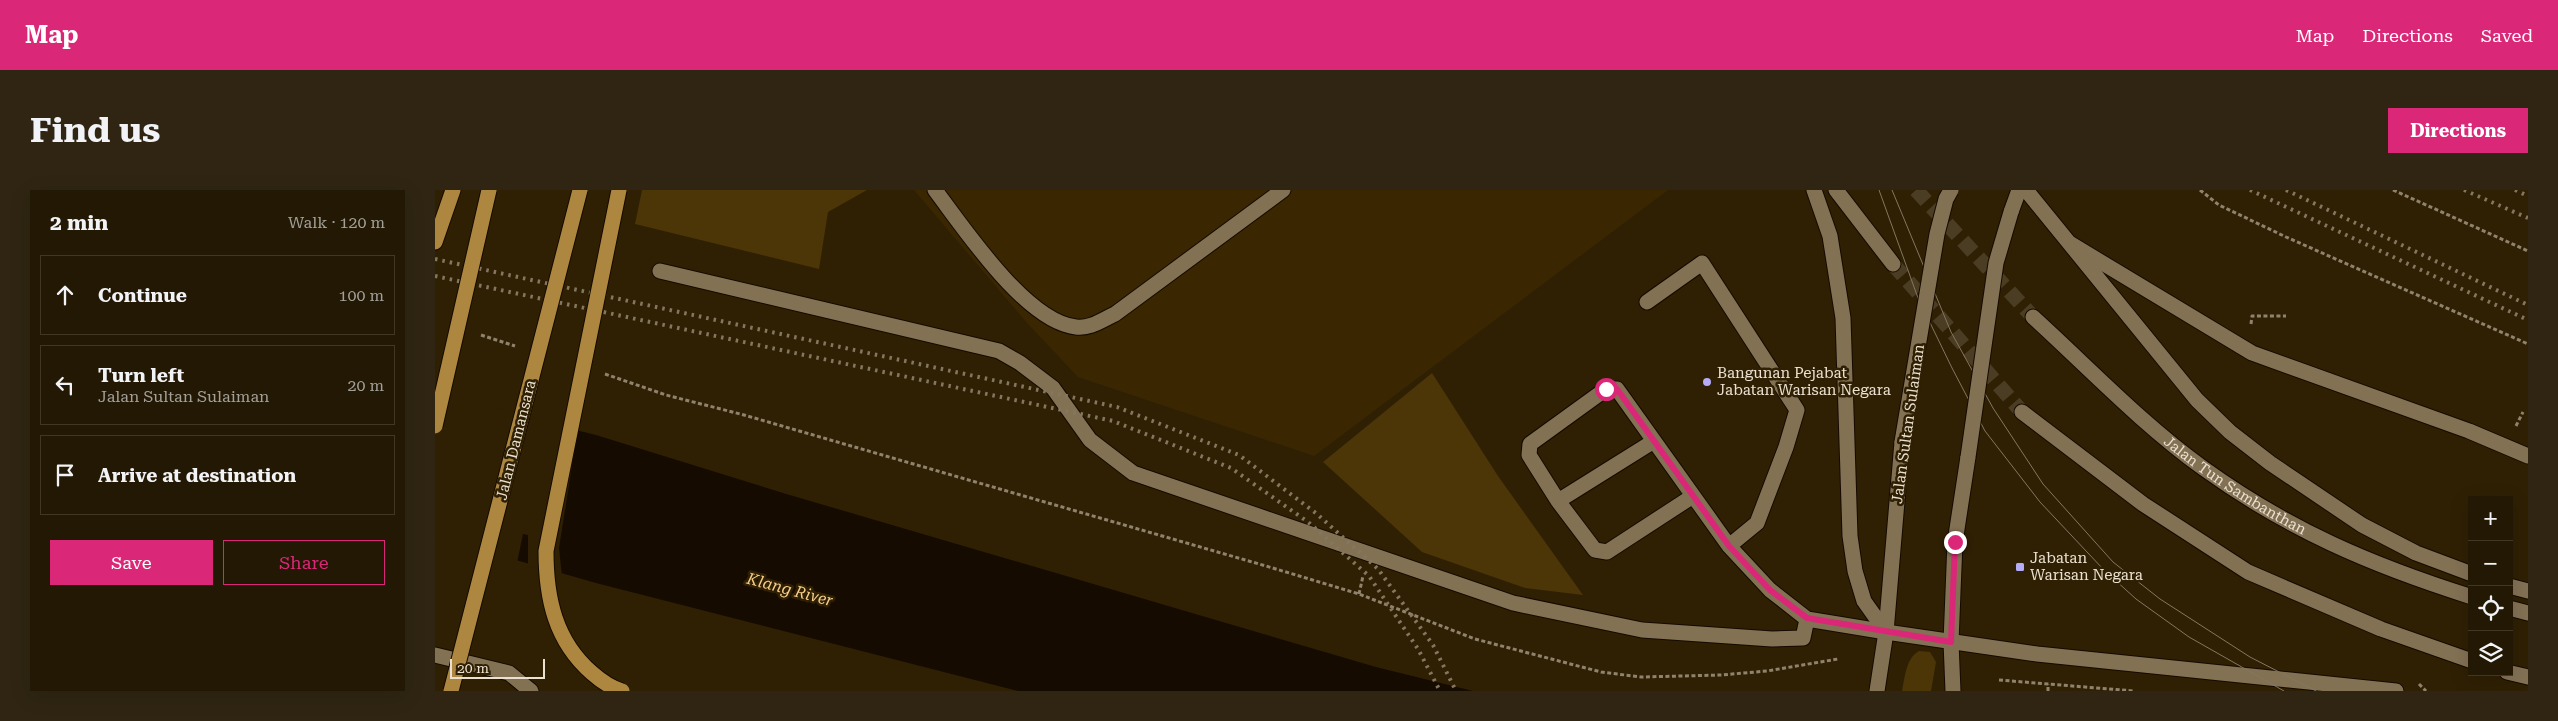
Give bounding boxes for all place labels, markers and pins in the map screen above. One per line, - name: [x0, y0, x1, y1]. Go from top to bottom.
- place label: Bangunan Pejabat Jabatan Warisan Negara: [1717, 364, 1891, 399]
- marker: Bangunan Pejabat Jabatan Warisan Negara: [1701, 376, 1713, 388]
- place label: Jabatan Warisan Negara: [2030, 549, 2143, 584]
- marker: Jabatan Warisan Negara: [2014, 561, 2026, 573]

